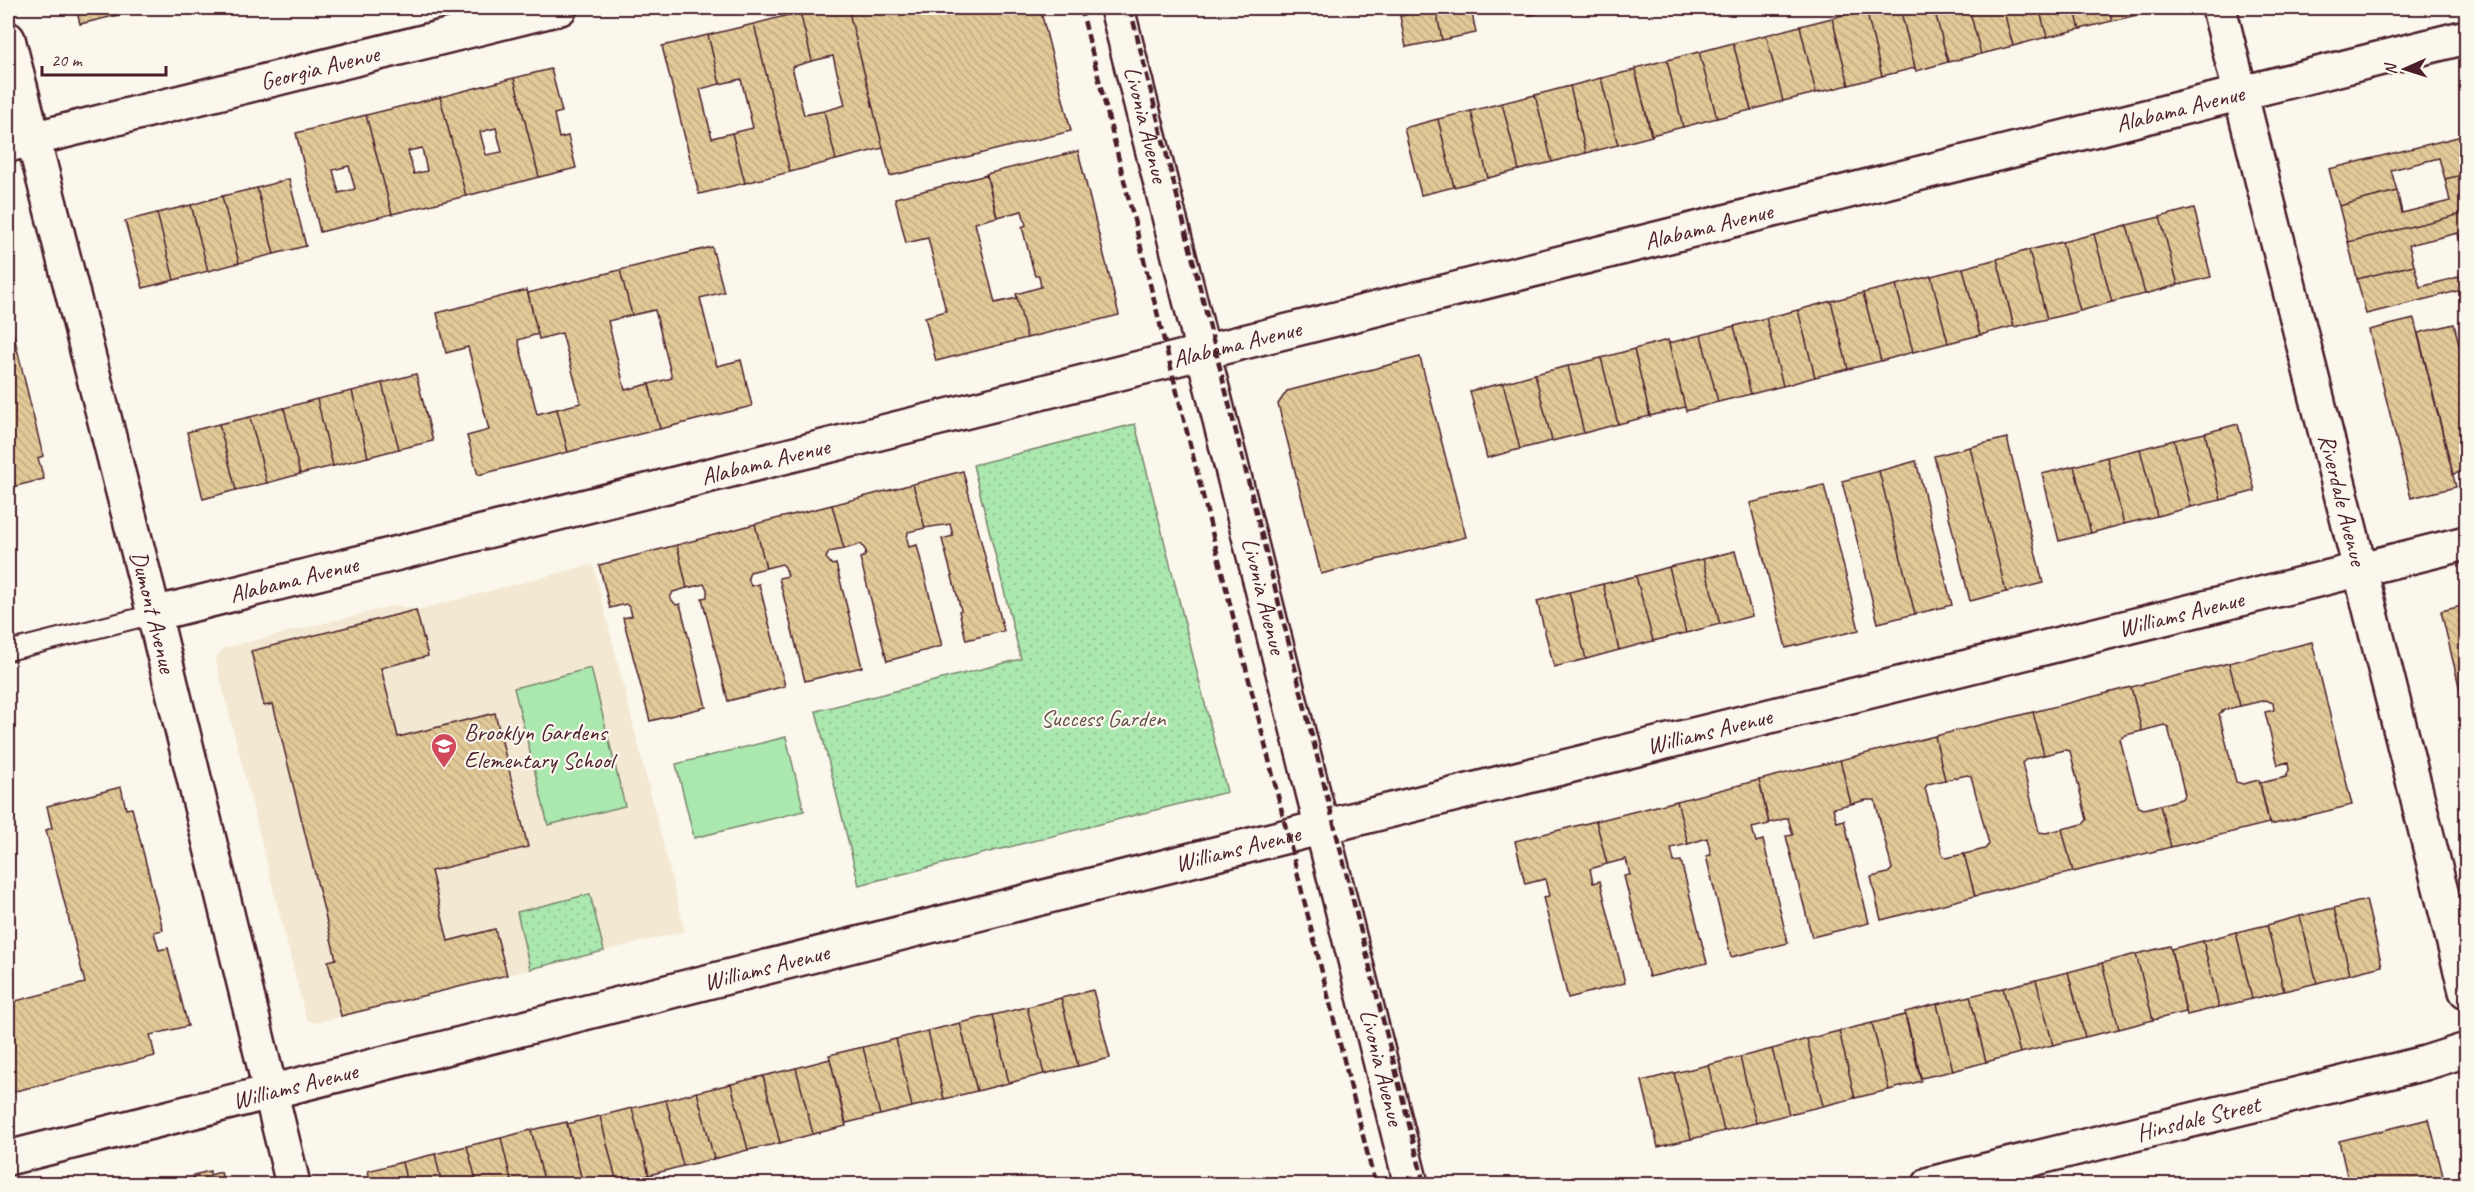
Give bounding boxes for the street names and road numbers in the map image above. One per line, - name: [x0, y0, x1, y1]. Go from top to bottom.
- street label: Georgia Avenue: [257, 38, 384, 97]
- street label: Livonia Avenue: [1117, 63, 1176, 188]
- street label: Alabama Avenue: [2113, 77, 2249, 139]
- street label: Alabama Avenue: [1641, 195, 1778, 257]
- street label: Alabama Avenue: [1170, 313, 1306, 374]
- street label: Alabama Avenue: [698, 431, 835, 492]
- street label: Riverdale Avenue: [2312, 431, 2374, 571]
- street label: Livonia Avenue: [1235, 535, 1293, 659]
- street label: Dumont Avenue: [124, 548, 183, 678]
- street label: Alabama Avenue: [227, 548, 363, 610]
- street label: Williams Avenue: [2115, 583, 2249, 644]
- street label: Williams Avenue: [1644, 701, 1777, 761]
- street label: Williams Avenue: [1172, 818, 1305, 879]
- street label: Williams Avenue: [701, 936, 834, 997]
- street label: Livonia Avenue: [1353, 1006, 1411, 1131]
- street label: Williams Avenue: [229, 1055, 363, 1116]
- street label: Hinsdale Street: [2133, 1088, 2265, 1148]

